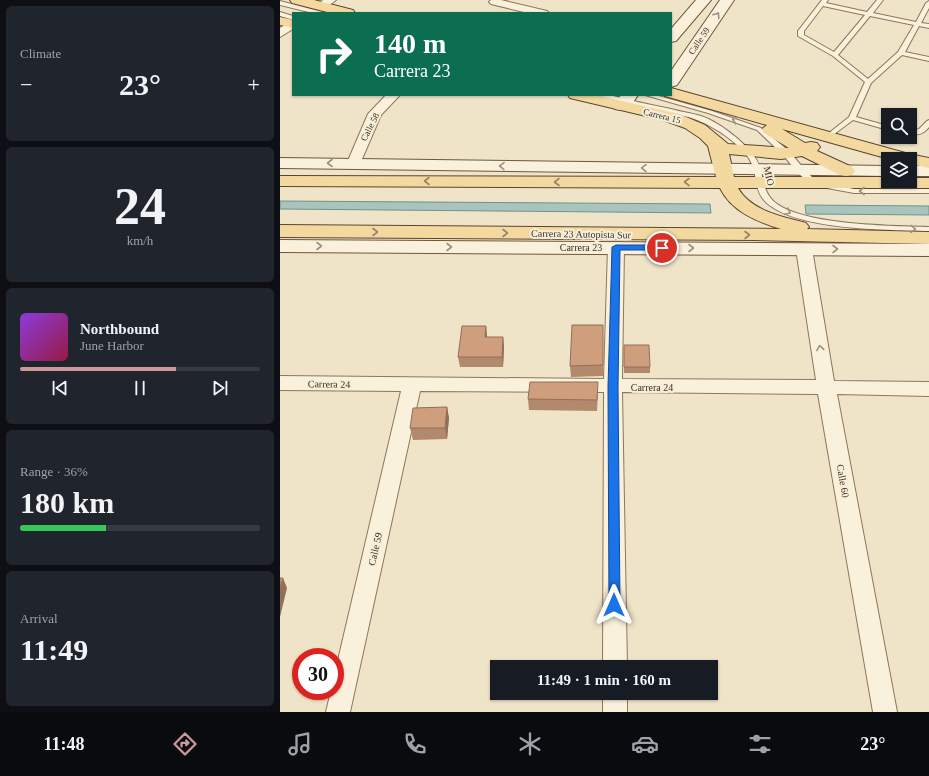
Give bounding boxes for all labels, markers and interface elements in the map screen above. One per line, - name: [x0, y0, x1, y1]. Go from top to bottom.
- one-way arrow: [712, 13, 719, 20]
- street label: Calle 59: [686, 25, 712, 56]
- icon: right: [308, 28, 360, 80]
- text: 140 m: [374, 28, 446, 59]
- text: Climate: [20, 46, 61, 61]
- text: Carrera 23: [374, 61, 450, 81]
- text: 23°: [119, 68, 161, 101]
- text: −: [20, 72, 32, 97]
- text: +: [248, 72, 260, 97]
- street label: Carrera 15: [642, 107, 682, 126]
- map controls: [881, 108, 917, 188]
- button: search: [881, 108, 917, 144]
- street label: Calle 58: [359, 111, 382, 143]
- one-way arrow: [731, 117, 738, 125]
- button: layers: [881, 152, 917, 188]
- one-way arrow: [327, 159, 333, 167]
- one-way arrow: [499, 161, 505, 170]
- one-way arrow: [641, 164, 647, 172]
- street label: MIO: [761, 165, 777, 187]
- one-way arrow: [424, 177, 430, 185]
- text: 24: [114, 178, 166, 235]
- one-way arrow: [554, 178, 560, 186]
- one-way arrow: [684, 178, 690, 186]
- one-way arrow: [859, 187, 865, 195]
- one-way arrow: [783, 207, 791, 215]
- one-way arrow: [910, 225, 916, 233]
- one-way arrow: [372, 228, 378, 236]
- street label: Carrera 23 Autopista Sur: [531, 228, 632, 240]
- one-way arrow: [502, 229, 508, 237]
- one-way arrow: [744, 230, 750, 239]
- pin: [645, 231, 679, 265]
- text: km/h: [127, 233, 153, 248]
- icon: arrive: [651, 237, 673, 259]
- one-way arrow: [316, 242, 322, 250]
- street label: Carrera 23: [560, 242, 602, 253]
- one-way arrow: [446, 243, 452, 251]
- one-way arrow: [688, 244, 694, 252]
- one-way arrow: [832, 245, 838, 253]
- text: Northbound: [80, 321, 159, 337]
- text: June Harbor: [80, 338, 144, 353]
- one-way arrow: [816, 345, 825, 351]
- icon: previous: [49, 377, 71, 399]
- icon: pause: [129, 377, 151, 399]
- icon: next: [209, 377, 231, 399]
- street label: Carrera 24: [308, 378, 350, 390]
- street label: Carrera 24: [631, 382, 673, 393]
- street label: Calle 60: [835, 463, 851, 499]
- text: Range · 36%: [20, 464, 88, 479]
- text: 180 km: [20, 486, 114, 519]
- street label: Calle 59: [366, 531, 384, 567]
- position arrow: [593, 584, 635, 626]
- text: Arrival: [20, 611, 58, 626]
- text: 11:49: [20, 633, 88, 666]
- speed limit sign: 30: [292, 648, 344, 700]
- text: 11:49 · 1 min · 160 m: [537, 672, 671, 688]
- icon: directions: [171, 730, 199, 758]
- icon: music: [286, 730, 314, 758]
- icon: phone: [401, 730, 429, 758]
- icon: climate: [516, 730, 544, 758]
- icon: car: [631, 730, 659, 758]
- icon: filters: [746, 730, 774, 758]
- text: 11:48: [43, 734, 84, 754]
- text: 23°: [860, 734, 886, 754]

